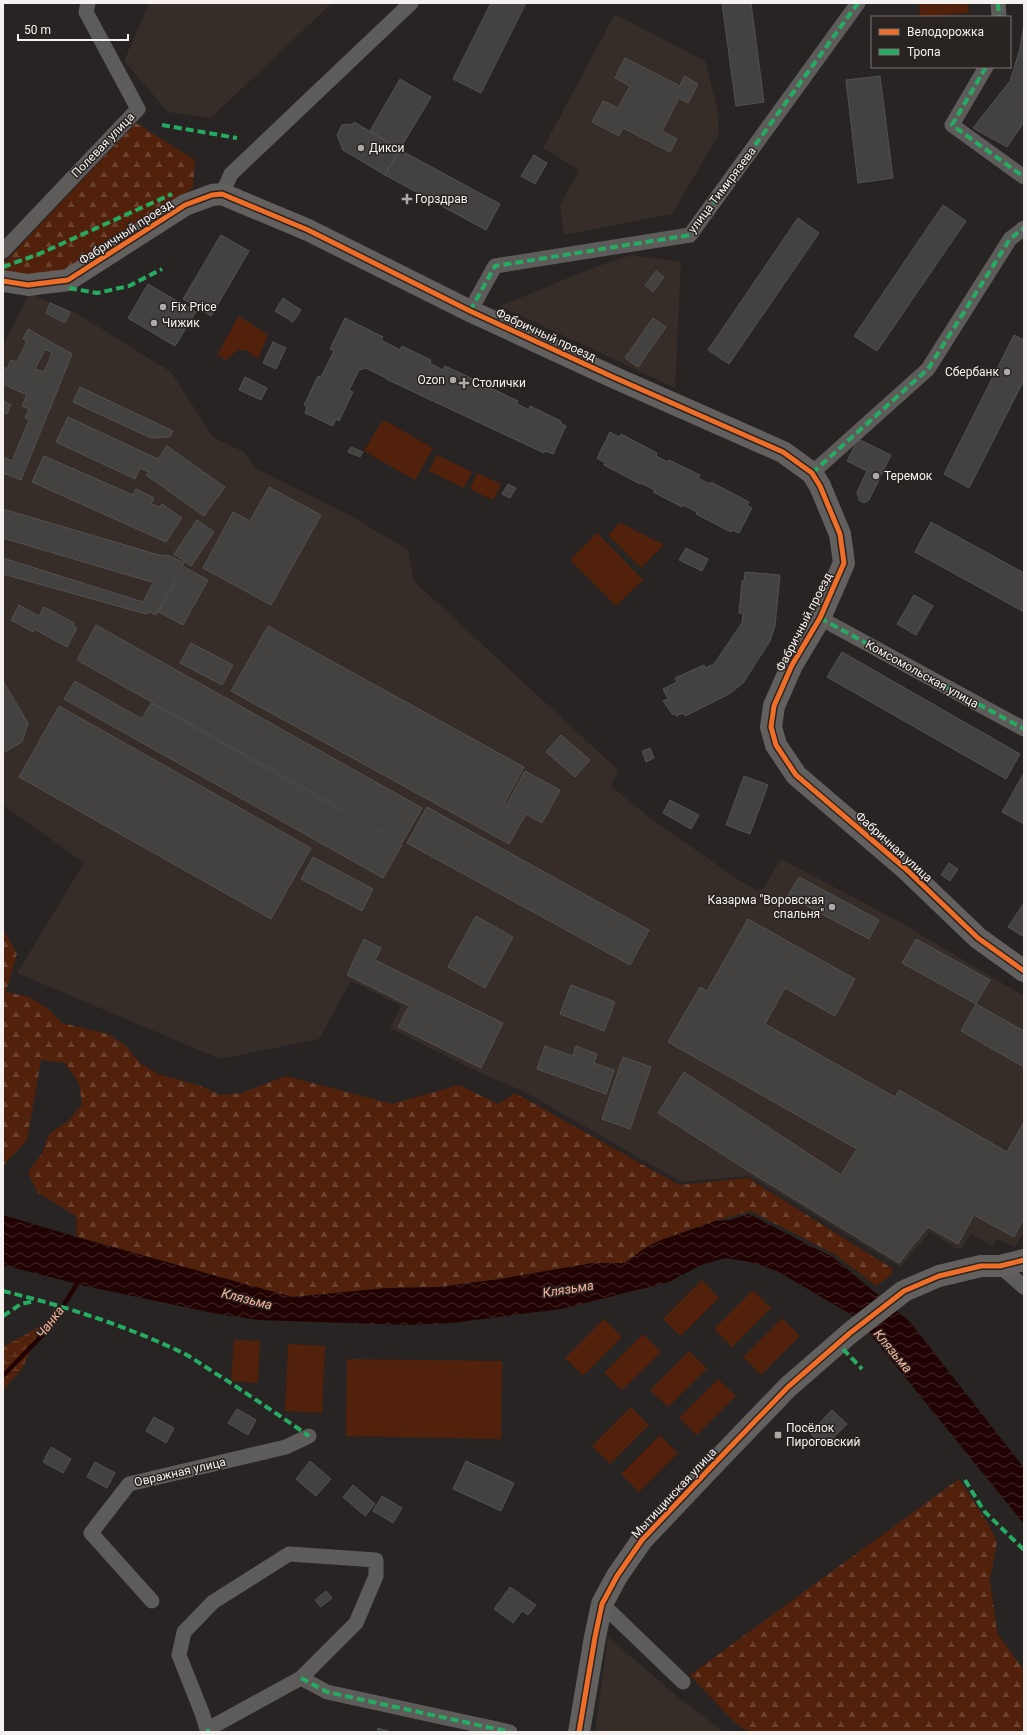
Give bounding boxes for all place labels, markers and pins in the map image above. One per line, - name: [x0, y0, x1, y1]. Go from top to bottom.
- place label: Дикси: [369, 141, 405, 155]
- marker: Дикси: [356, 143, 366, 153]
- place label: Горздрав: [415, 192, 468, 206]
- marker: Горздрав: [402, 194, 412, 204]
- place label: Fix Price: [171, 300, 217, 314]
- marker: Fix Price: [158, 302, 168, 312]
- place label: Чижик: [162, 316, 200, 330]
- marker: Чижик: [149, 318, 159, 328]
- place label: Сбербанк: [945, 365, 1000, 379]
- marker: Сбербанк: [1002, 367, 1012, 377]
- place label: Ozon: [417, 373, 445, 387]
- marker: Ozon: [448, 375, 458, 385]
- place label: Столички: [472, 376, 526, 390]
- marker: Столички: [459, 378, 469, 388]
- place label: Теремок: [884, 469, 933, 483]
- marker: Теремок: [871, 471, 881, 481]
- place label: Казарма "Воровская спальня": [708, 893, 824, 921]
- marker: Казарма "Воровская спальня": [827, 902, 837, 912]
- place label: Посёлок Пироговский: [786, 1421, 860, 1449]
- marker: Посёлок Пироговский: [773, 1430, 783, 1440]

